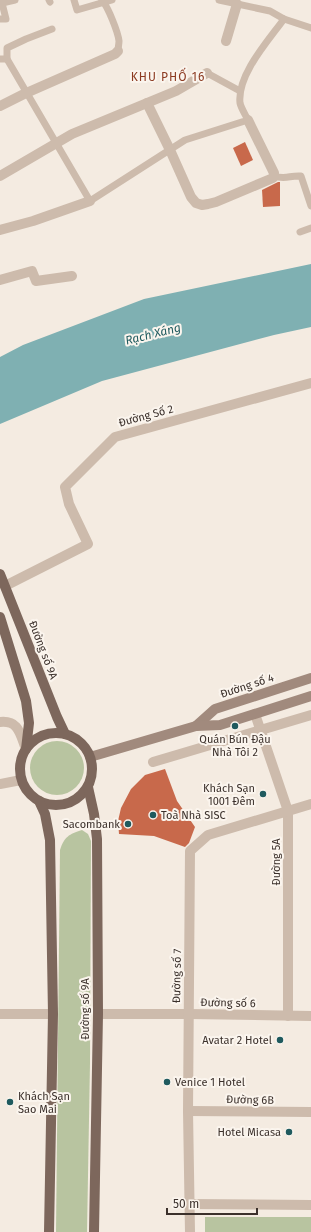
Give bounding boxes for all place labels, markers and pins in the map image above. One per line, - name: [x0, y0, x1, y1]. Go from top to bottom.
- marker: Quán Bún Đậu Nhà Tôi 2: [230, 721, 240, 731]
- place label: Quán Bún Đậu Nhà Tôi 2: [199, 733, 271, 759]
- place label: Khách Sạn 1001 Đêm: [203, 782, 255, 808]
- marker: Khách Sạn 1001 Đêm: [258, 789, 268, 799]
- place label: Toà Nhà SISC: [161, 809, 226, 822]
- marker: Toà Nhà SISC: [148, 810, 158, 820]
- place label: Sacombank: [63, 818, 120, 831]
- marker: Sacombank: [123, 819, 133, 829]
- place label: Avatar 2 Hotel: [202, 1034, 272, 1047]
- marker: Avatar 2 Hotel: [275, 1035, 285, 1045]
- place label: Venice 1 Hotel: [175, 1076, 245, 1089]
- marker: Venice 1 Hotel: [162, 1077, 172, 1087]
- place label: Khách Sạn Sao Mai: [18, 1090, 70, 1116]
- marker: Khách Sạn Sao Mai: [5, 1097, 15, 1107]
- place label: Hotel Micasa: [217, 1126, 281, 1139]
- marker: Hotel Micasa: [284, 1127, 294, 1137]

